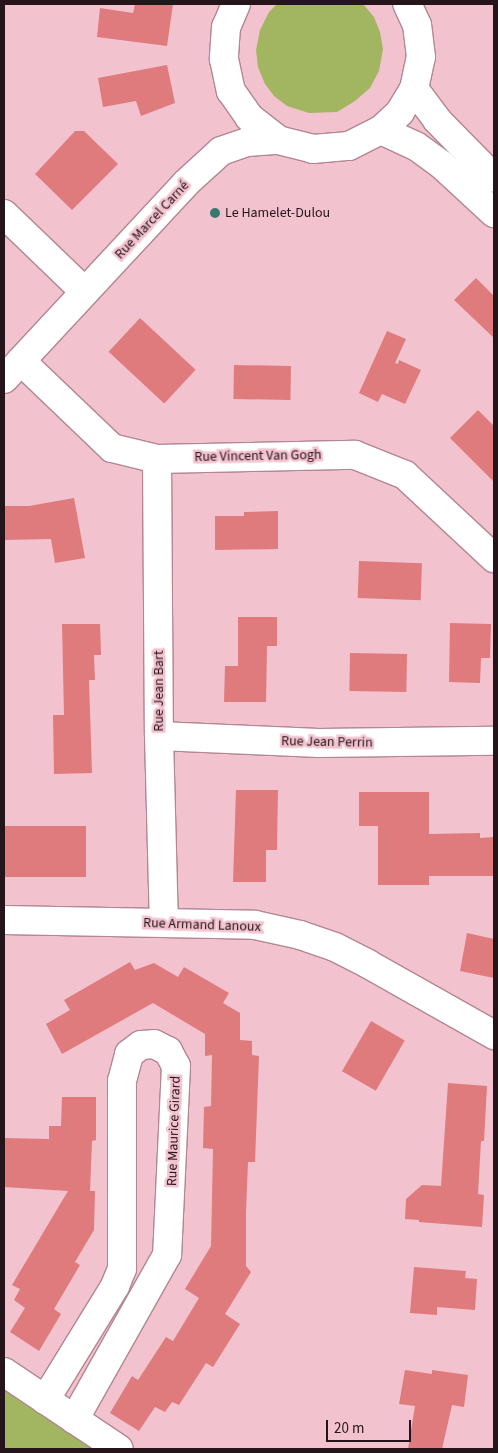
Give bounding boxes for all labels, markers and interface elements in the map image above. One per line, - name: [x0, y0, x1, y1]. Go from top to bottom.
- street label: Rue Marcel Carné: [111, 177, 193, 263]
- place label: Le Hamelet-Dulou: [225, 205, 330, 221]
- marker: Le Hamelet-Dulou: [209, 207, 221, 219]
- street label: Rue Vincent Van Gogh: [194, 446, 322, 466]
- street label: Rue Jean Bart: [151, 650, 167, 732]
- street label: Rue Jean Perrin: [281, 733, 373, 751]
- street label: Rue Armand Lanoux: [143, 915, 261, 935]
- street label: Rue Maurice Girard: [164, 1076, 184, 1186]
- scale bar: [328, 1410, 413, 1442]
- text: 20 m: [334, 1418, 364, 1439]

